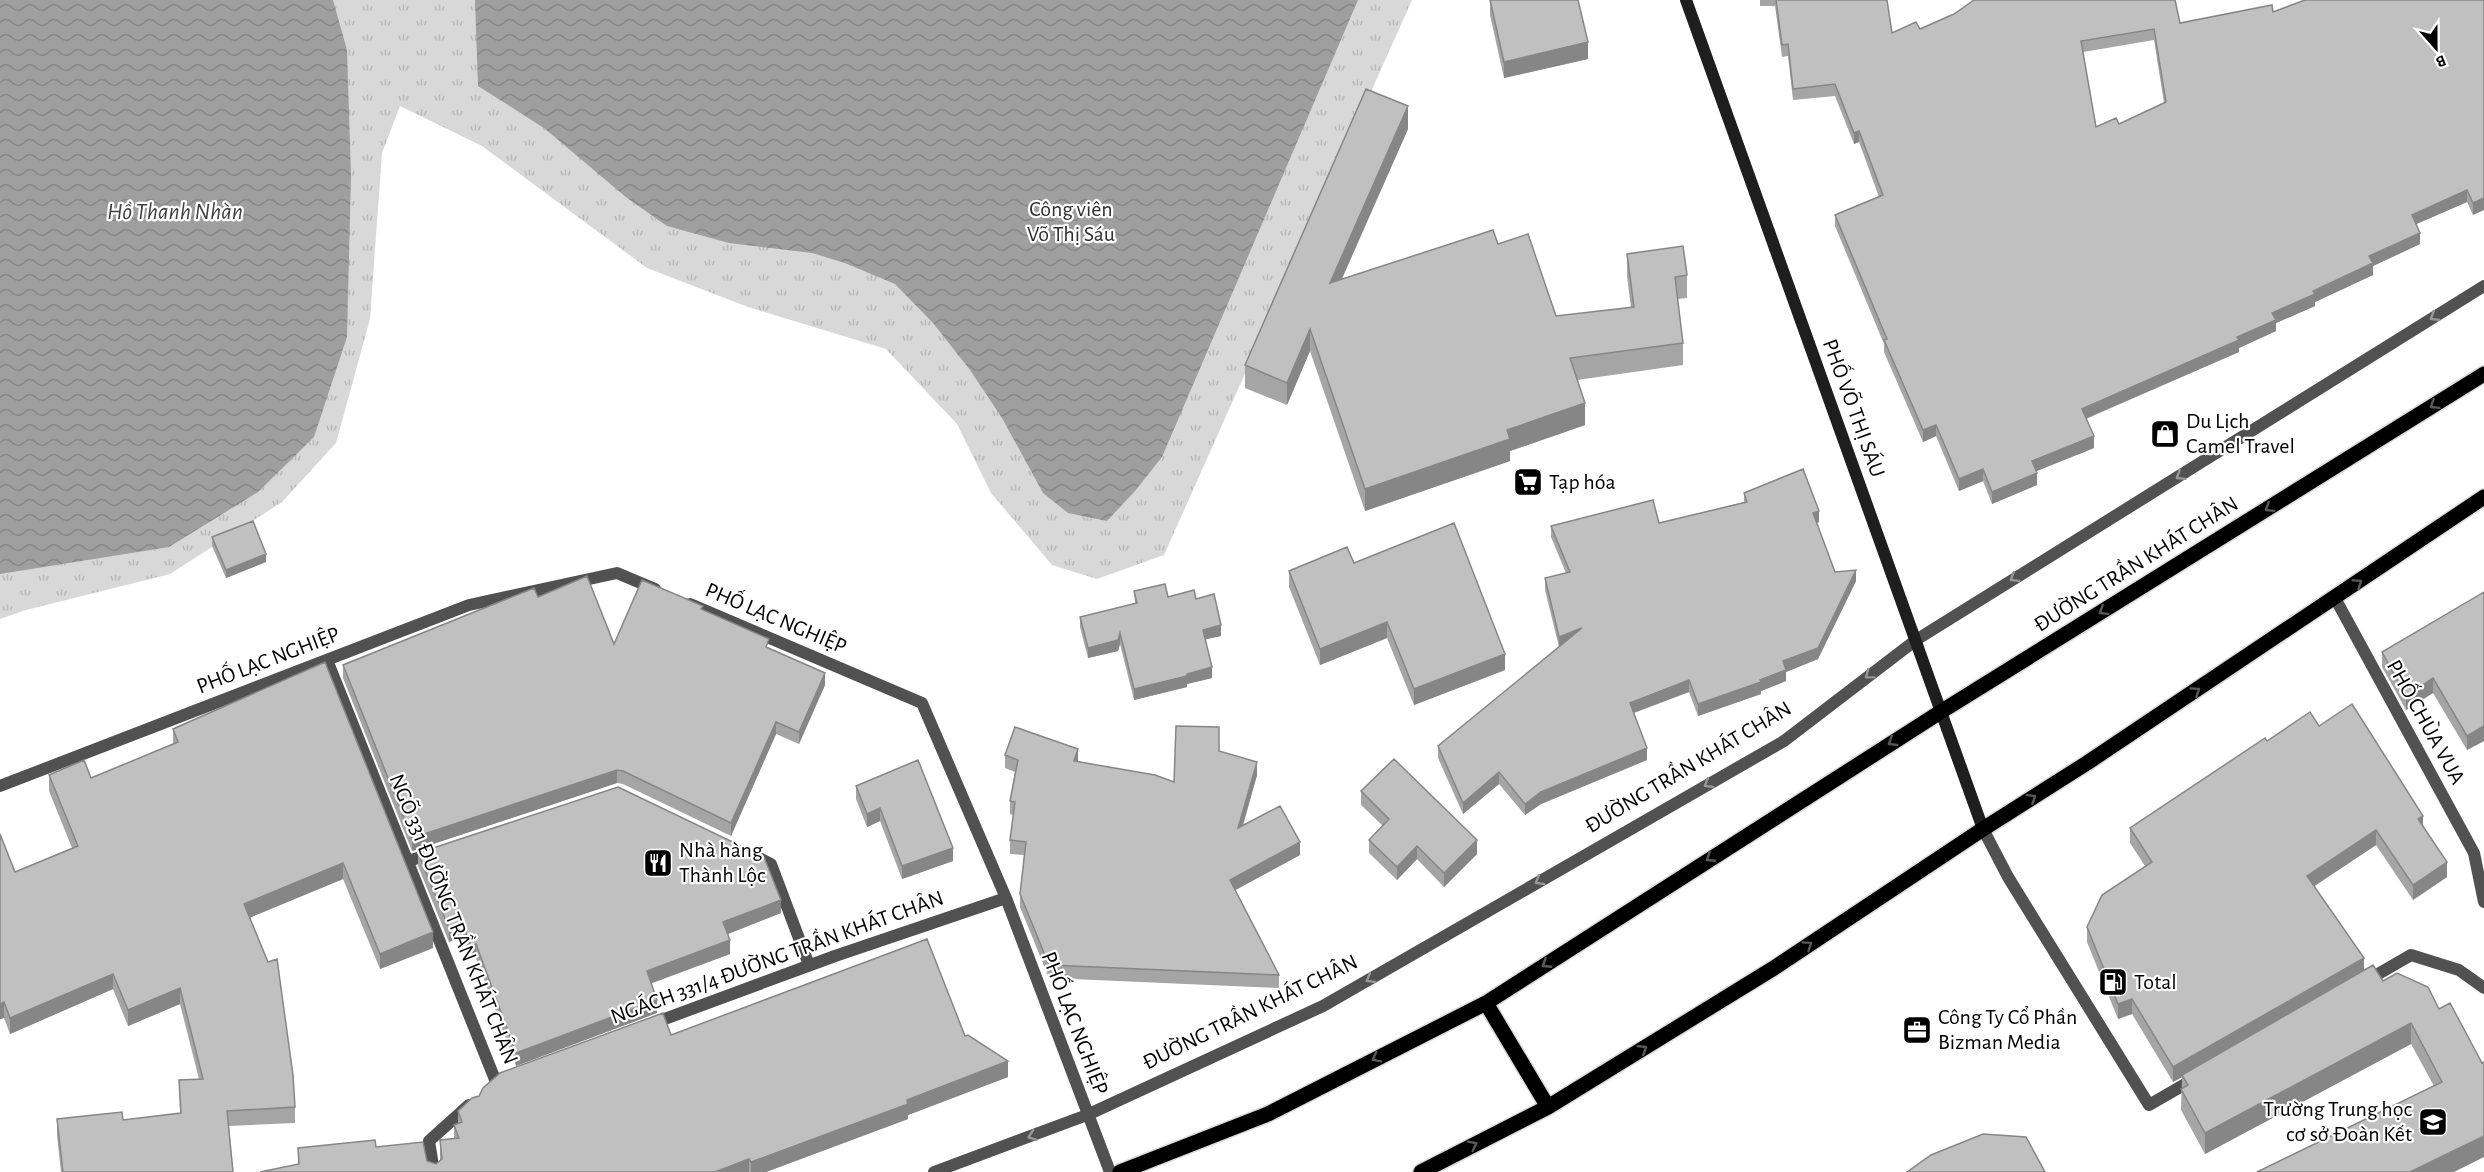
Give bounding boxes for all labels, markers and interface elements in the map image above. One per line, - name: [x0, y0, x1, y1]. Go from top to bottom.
- north arrow: [2406, 18, 2466, 78]
- text: B: [2434, 52, 2448, 70]
- park label: Công viên Võ Thị Sáu: [1027, 198, 1115, 245]
- water label: Hồ Thanh Nhàn: [107, 200, 243, 224]
- one-way arrow: [2430, 310, 2441, 321]
- street label: PHỐ VÕ THỊ SÁU: [1819, 335, 1892, 480]
- one-way arrow: [2430, 397, 2440, 409]
- place label: Du Lịch Camel Travel: [2186, 410, 2295, 457]
- shop icon: Du Lịch Camel Travel: [2149, 418, 2181, 450]
- supermarket icon: Tạp hóa: [1512, 466, 1544, 498]
- one-way arrow: [2176, 468, 2186, 480]
- place label: Tạp hóa: [1549, 471, 1616, 493]
- street label: ĐƯỜNG TRẦN KHÁT CHÂN: [2028, 490, 2242, 636]
- one-way arrow: [2265, 500, 2275, 512]
- one-way arrow: [2010, 571, 2020, 583]
- street label: PHỐ LẠC NGHIỆP: [702, 576, 851, 658]
- one-way arrow: [2351, 579, 2362, 590]
- one-way arrow: [2099, 603, 2109, 615]
- street label: PHỐ LẠC NGHIỆP: [192, 620, 343, 697]
- street label: PHỐ CHÙA VUA: [2383, 655, 2472, 788]
- one-way arrow: [1865, 668, 1876, 679]
- one-way arrow: [2189, 687, 2200, 698]
- street label: ĐƯỜNG TRẦN KHÁT CHÂN: [1580, 694, 1795, 837]
- one-way arrow: [1888, 735, 1899, 746]
- street label: NGÕ 331 ĐƯỜNG TRẦN KHÁT CHÂN: [386, 770, 525, 1067]
- one-way arrow: [1704, 777, 1714, 788]
- one-way arrow: [2025, 794, 2036, 805]
- place label: Nhà hàng Thành Lộc: [679, 839, 766, 886]
- restaurant icon: Nhà hàng Thành Lộc: [642, 847, 674, 879]
- one-way arrow: [1706, 851, 1717, 862]
- one-way arrow: [1535, 873, 1545, 885]
- street label: NGÁCH 331/4 ĐƯỜNG TRẦN KHÁT CHÂN: [606, 884, 947, 1028]
- one-way arrow: [1801, 941, 1812, 952]
- street label: PHỐ LẠC NGHIỆP: [1038, 947, 1115, 1098]
- street label: ĐƯỜNG TRẦN KHÁT CHÂN: [1138, 948, 1361, 1074]
- one-way arrow: [1542, 956, 1553, 967]
- fuel station icon: Total: [2097, 966, 2129, 998]
- one-way arrow: [1366, 971, 1376, 983]
- place label: Total: [2134, 971, 2177, 993]
- place label: Công Ty Cổ Phần Bizman Media: [1938, 1006, 2077, 1053]
- office icon: Công Ty Cổ Phần Bizman Media: [1901, 1014, 1933, 1046]
- one-way arrow: [1636, 1045, 1647, 1056]
- one-way arrow: [1372, 1051, 1383, 1063]
- place label: Trường Trung học cơ sở Đoàn Kết: [2263, 1098, 2413, 1145]
- school or university icon: Trường Trung học cơ sở Đoàn Kết: [2417, 1106, 2449, 1138]
- one-way arrow: [1027, 1128, 1038, 1141]
- one-way arrow: [1467, 1141, 1478, 1153]

